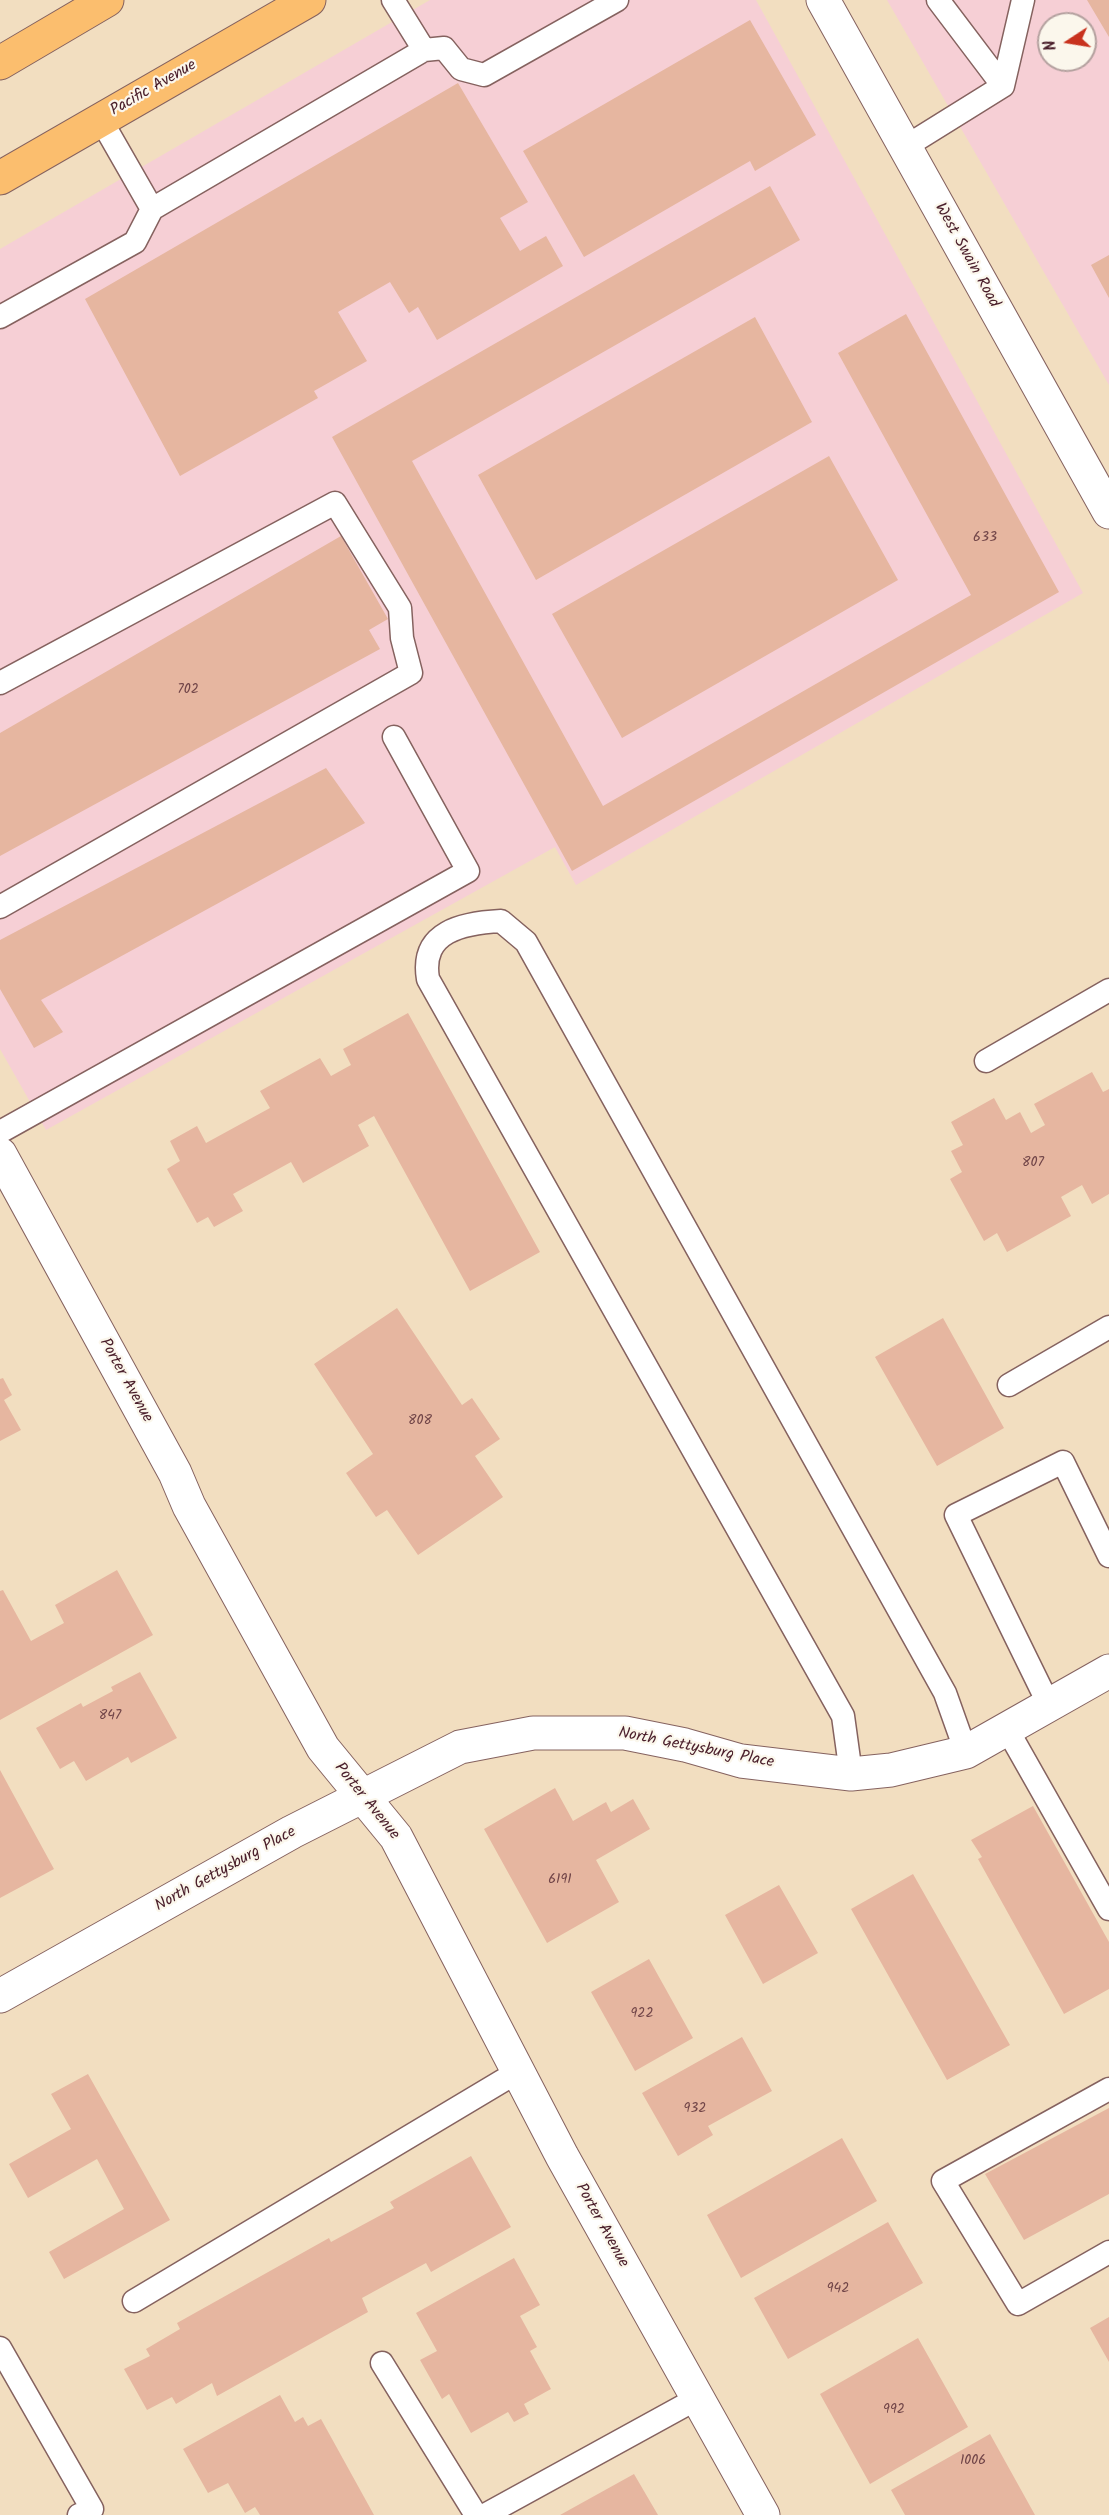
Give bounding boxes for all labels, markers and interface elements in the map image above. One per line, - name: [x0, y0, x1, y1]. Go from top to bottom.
- north arrow: [1037, 12, 1097, 72]
- text: N: [1038, 38, 1064, 53]
- street label: Pacific Avenue: [108, 57, 200, 121]
- street label: West Swain Road: [929, 200, 1003, 312]
- house number: 633: [973, 531, 997, 547]
- house number: 702: [177, 683, 199, 699]
- house number: 807: [1022, 1156, 1044, 1172]
- street label: Porter Avenue: [94, 1335, 156, 1427]
- house number: 808: [408, 1414, 432, 1430]
- house number: 847: [99, 1709, 121, 1725]
- street label: North Gettysburg Place: [617, 1724, 775, 1774]
- street label: Porter Avenue: [329, 1760, 403, 1844]
- street label: North Gettysburg Place: [152, 1823, 300, 1917]
- house number: 6191: [548, 1873, 572, 1889]
- house number: 922: [630, 2007, 654, 2023]
- house number: 932: [684, 2102, 706, 2118]
- street label: Porter Avenue: [570, 2180, 632, 2272]
- house number: 942: [827, 2282, 849, 2298]
- house number: 992: [883, 2403, 905, 2419]
- house number: 1006: [960, 2454, 986, 2470]

